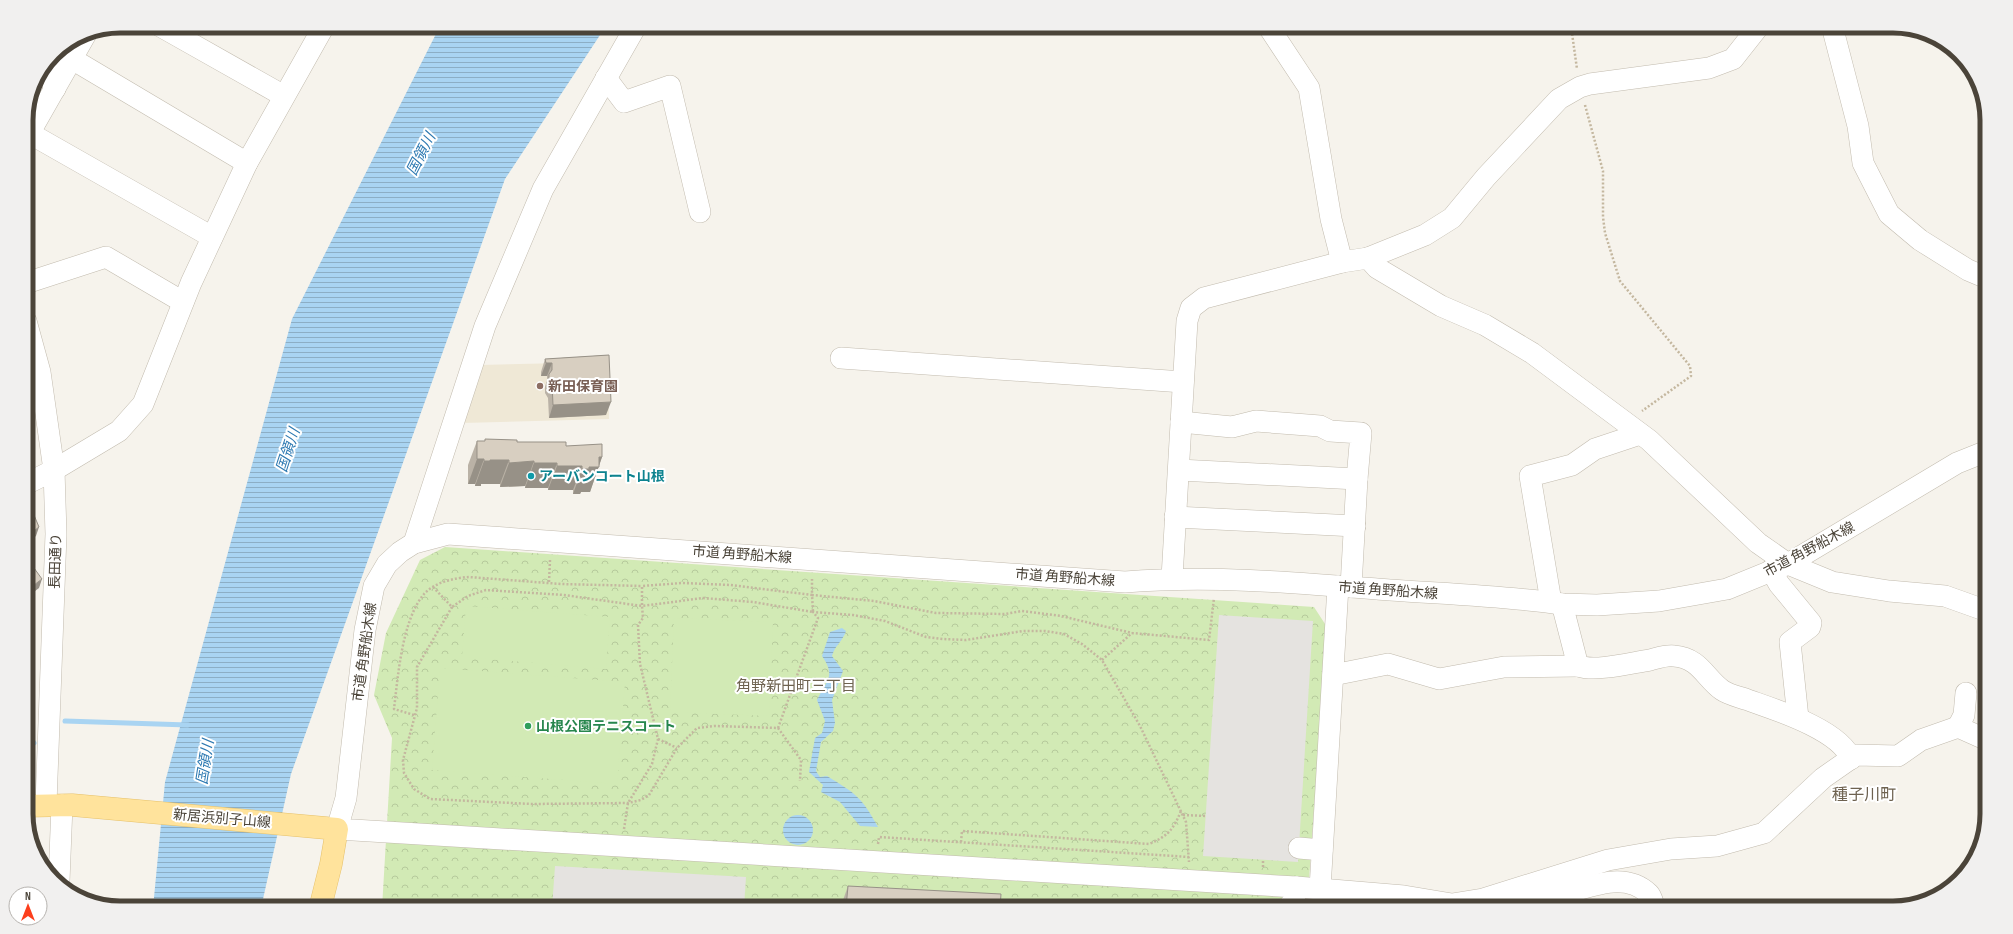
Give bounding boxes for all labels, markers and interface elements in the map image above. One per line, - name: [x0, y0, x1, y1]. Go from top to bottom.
- water label: 国領川: [403, 128, 441, 179]
- place label: 新田保育園: [548, 378, 618, 395]
- marker: 新田保育園: [535, 381, 545, 391]
- water label: 国領川: [272, 424, 305, 474]
- place label: アーバンコート山根: [539, 468, 665, 485]
- marker: アーバンコート山根: [526, 471, 536, 481]
- street label: 市道 角野船木線: [1761, 518, 1857, 580]
- street label: 長田通り: [46, 533, 65, 589]
- street label: 市道 角野船木線: [691, 543, 793, 566]
- street label: 市道 角野船木線: [1014, 566, 1116, 589]
- street label: 市道 角野船木線: [1337, 579, 1439, 602]
- street label: 市道 角野船木線: [349, 601, 380, 703]
- district label: 角野新田町三丁目: [736, 677, 856, 696]
- place label: 山根公園テニスコート: [536, 718, 676, 735]
- marker: 山根公園テニスコート: [523, 721, 533, 731]
- water label: 国領川: [193, 736, 219, 786]
- district label: 種子川町: [1832, 786, 1896, 805]
- street label: 新居浜別子山線: [172, 806, 272, 831]
- north arrow: [8, 886, 48, 926]
- text: N: [25, 890, 31, 903]

